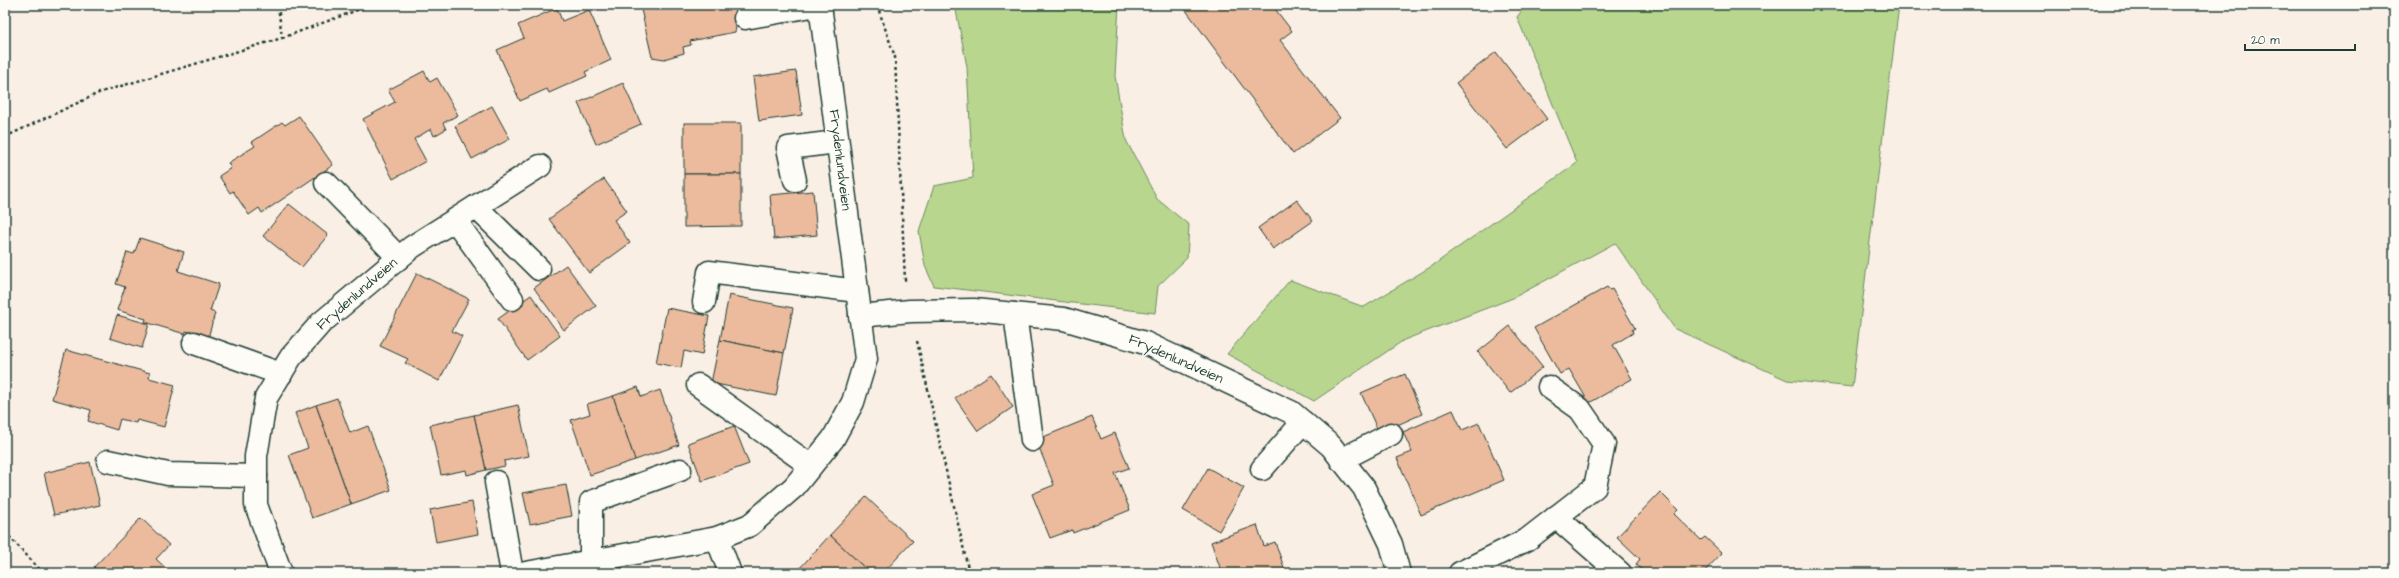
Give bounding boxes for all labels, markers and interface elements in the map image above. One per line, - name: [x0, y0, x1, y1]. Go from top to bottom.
- scale bar: [2245, 26, 2355, 52]
- text: 20 m: [2251, 32, 2280, 49]
- street label: Frydenlundveien: [824, 108, 856, 212]
- street label: Frydenlundveien: [312, 253, 402, 335]
- street label: Frydenlundveien: [1125, 329, 1227, 389]

